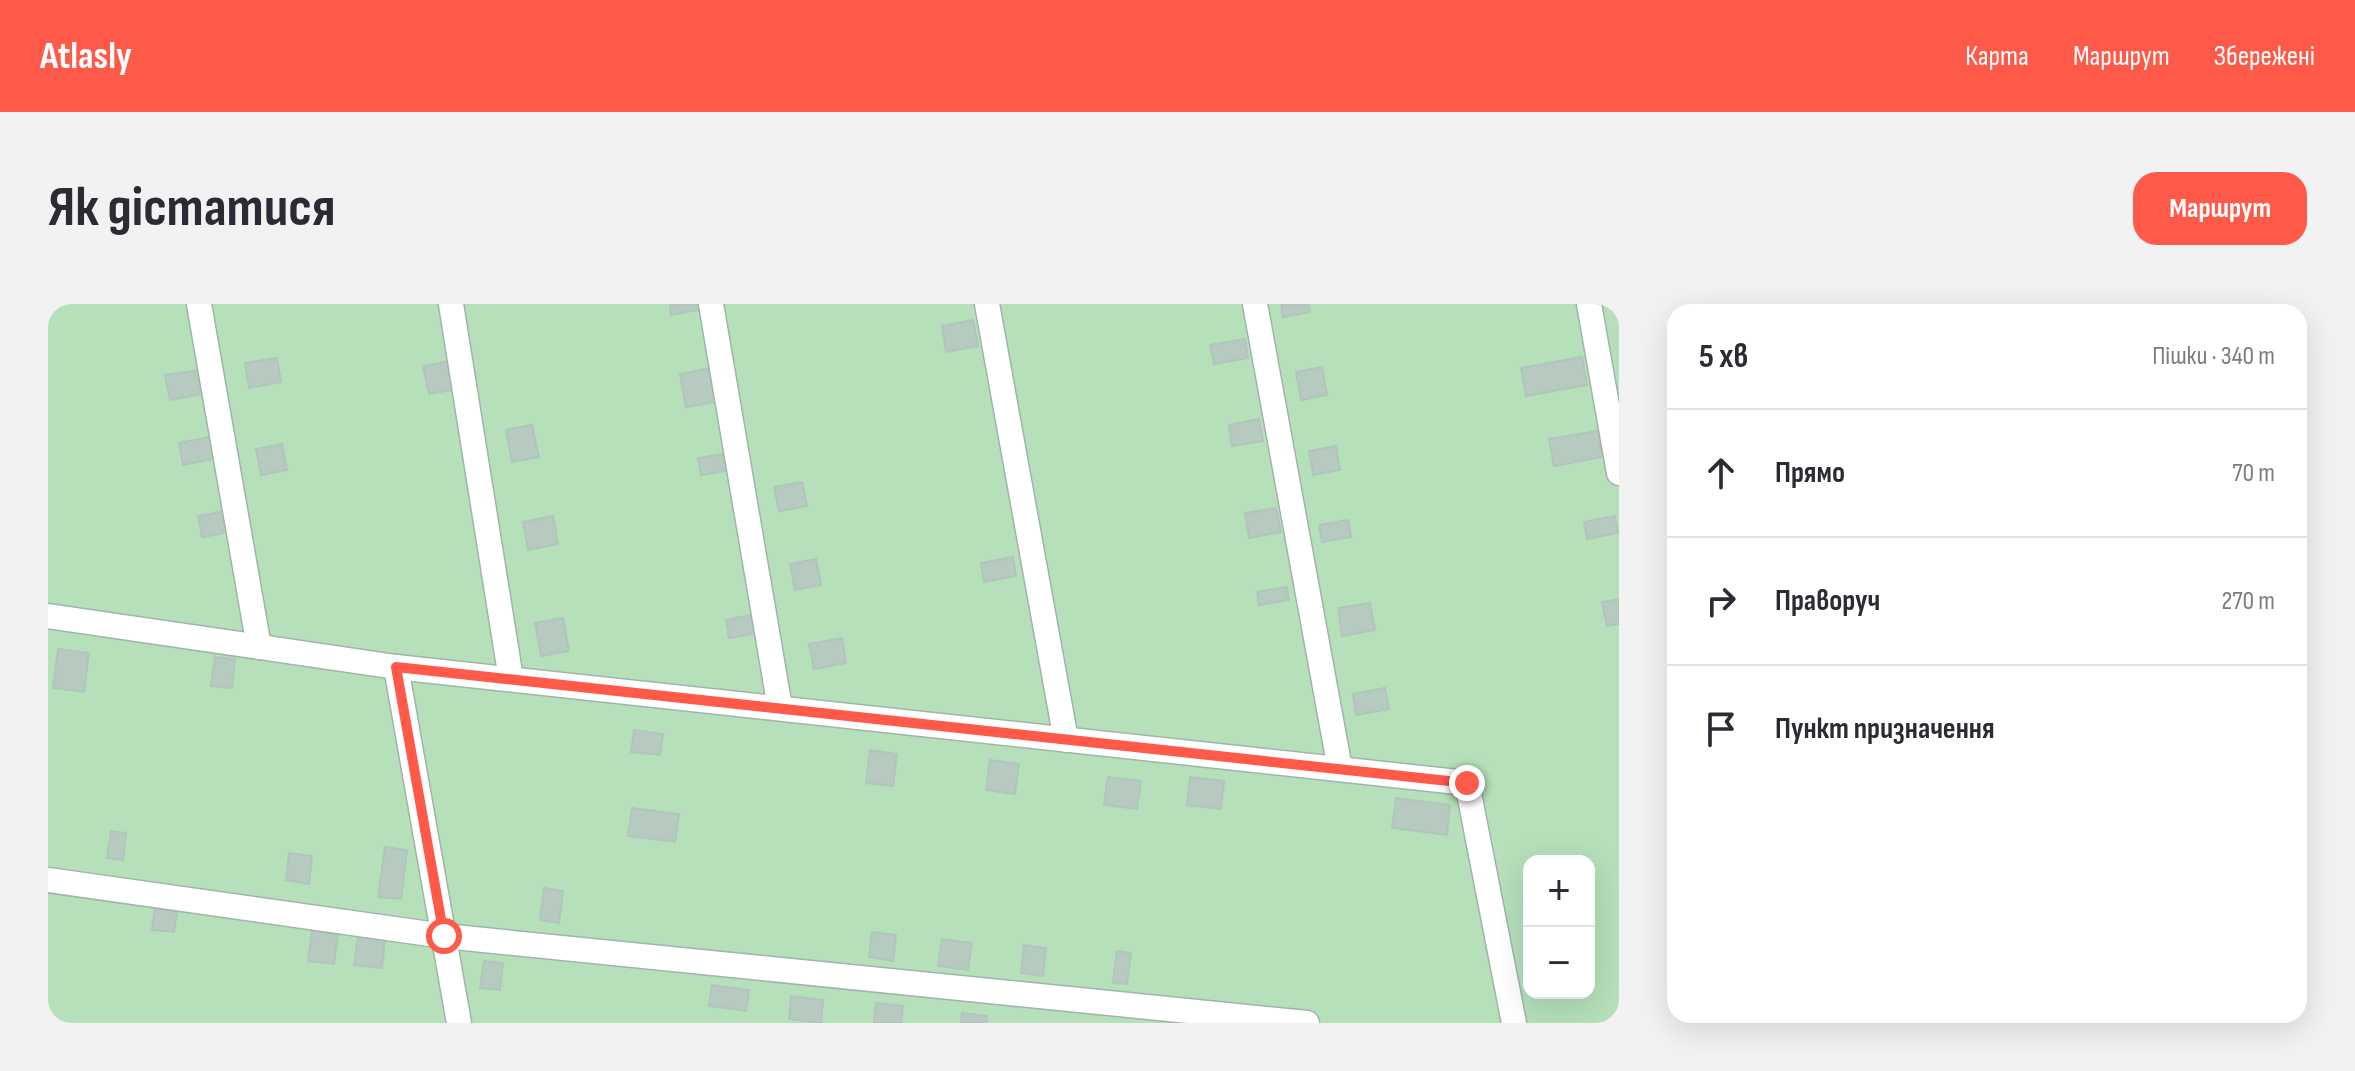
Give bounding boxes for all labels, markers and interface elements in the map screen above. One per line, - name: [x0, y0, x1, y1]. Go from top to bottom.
- text: Atlasly: [40, 34, 132, 79]
- text: Карта: [1965, 40, 2029, 73]
- text: Маршрут: [2073, 40, 2170, 73]
- text: Збережені: [2214, 40, 2315, 73]
- button: Маршрут: [2133, 172, 2307, 245]
- text: Як дістатися: [48, 175, 336, 242]
- text: 5 хв: [1699, 336, 1748, 377]
- text: Пішки · 340 m: [2152, 341, 2275, 372]
- icon: ahead: [1699, 451, 1743, 495]
- text: Прямо: [1775, 455, 1845, 491]
- text: 70 m: [2232, 458, 2275, 489]
- icon: right: [1699, 579, 1743, 623]
- text: Праворуч: [1775, 583, 1880, 619]
- text: 270 m: [2222, 586, 2275, 617]
- icon: arrive: [1699, 707, 1743, 751]
- text: Пункт призначення: [1775, 711, 1995, 747]
- route end: [1449, 765, 1485, 801]
- map controls: [1523, 855, 1595, 999]
- button: +: [1523, 855, 1595, 927]
- route start: [426, 918, 462, 954]
- button: −: [1523, 927, 1595, 999]

